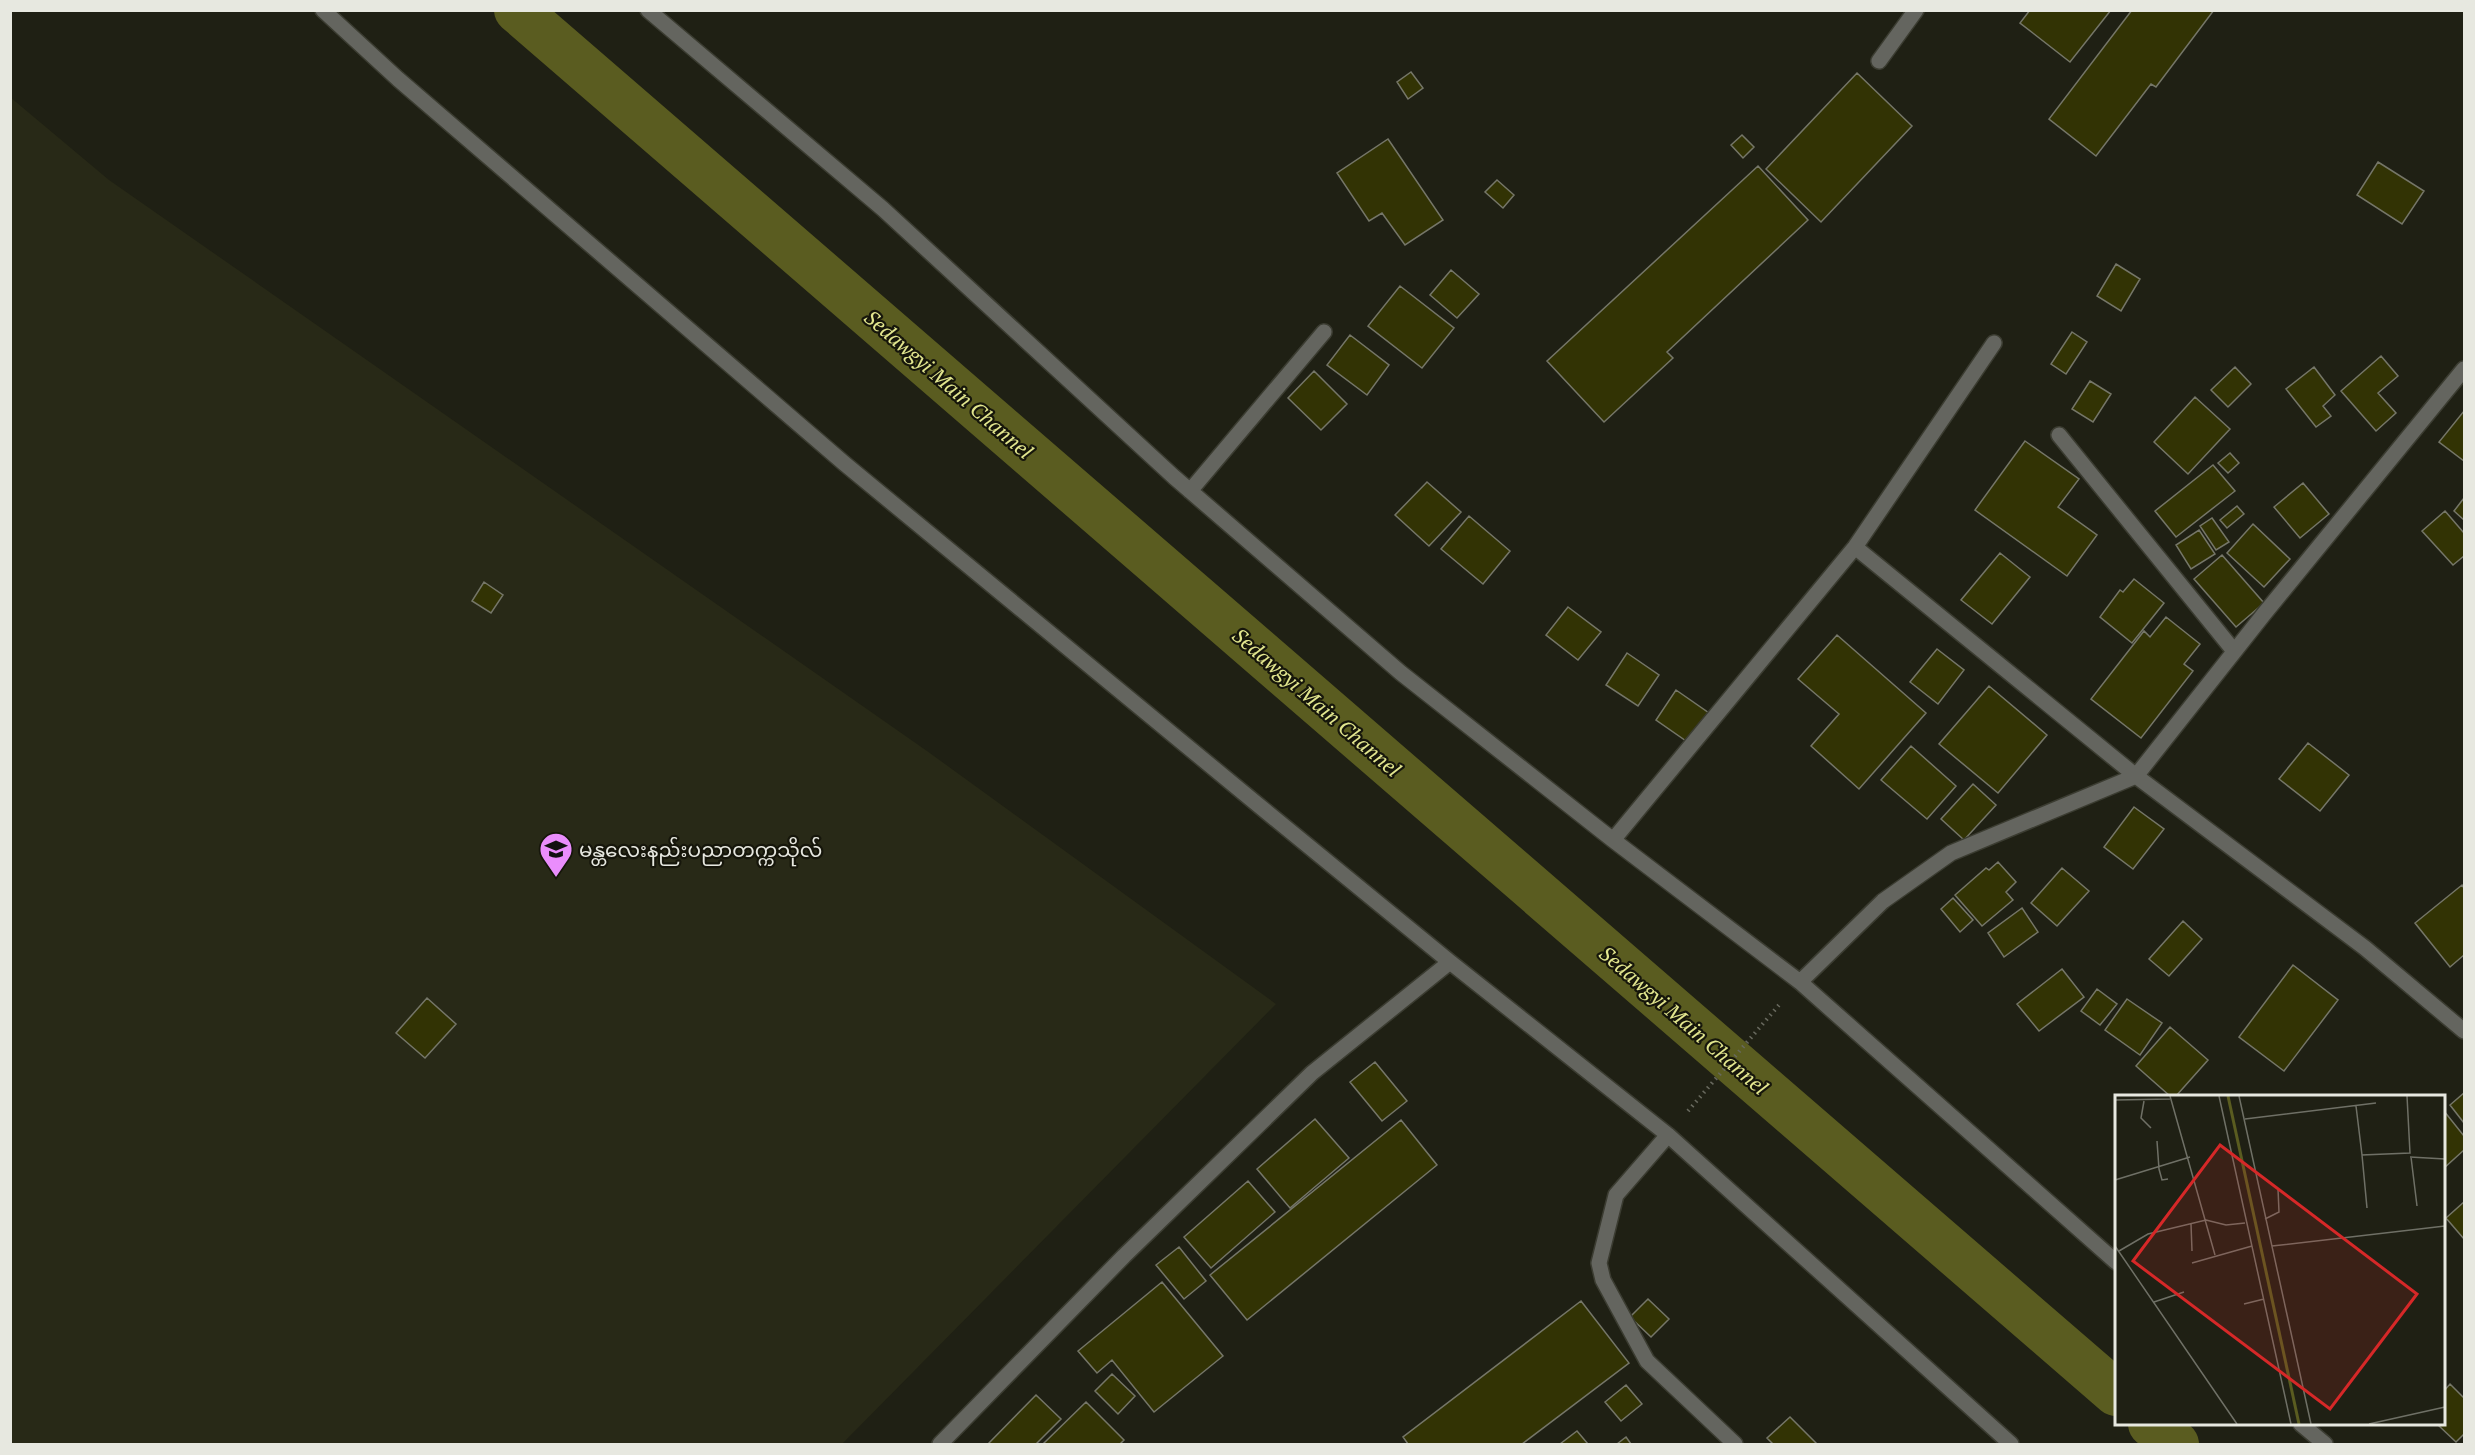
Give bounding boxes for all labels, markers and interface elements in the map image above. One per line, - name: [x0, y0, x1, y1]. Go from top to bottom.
- water label: Sedawgyi Main Channel: [859, 303, 1039, 465]
- water label: Sedawgyi Main Channel: [1227, 621, 1407, 783]
- school or university icon: မန္တလေးနည်းပညာတက္ကသိုလ်: [538, 831, 574, 878]
- place label: မန္တလေးနည်းပညာတက္ကသိုလ်: [579, 836, 822, 867]
- water label: Sedawgyi Main Channel: [1594, 939, 1774, 1101]
- inset map: [2115, 1095, 2445, 1425]

